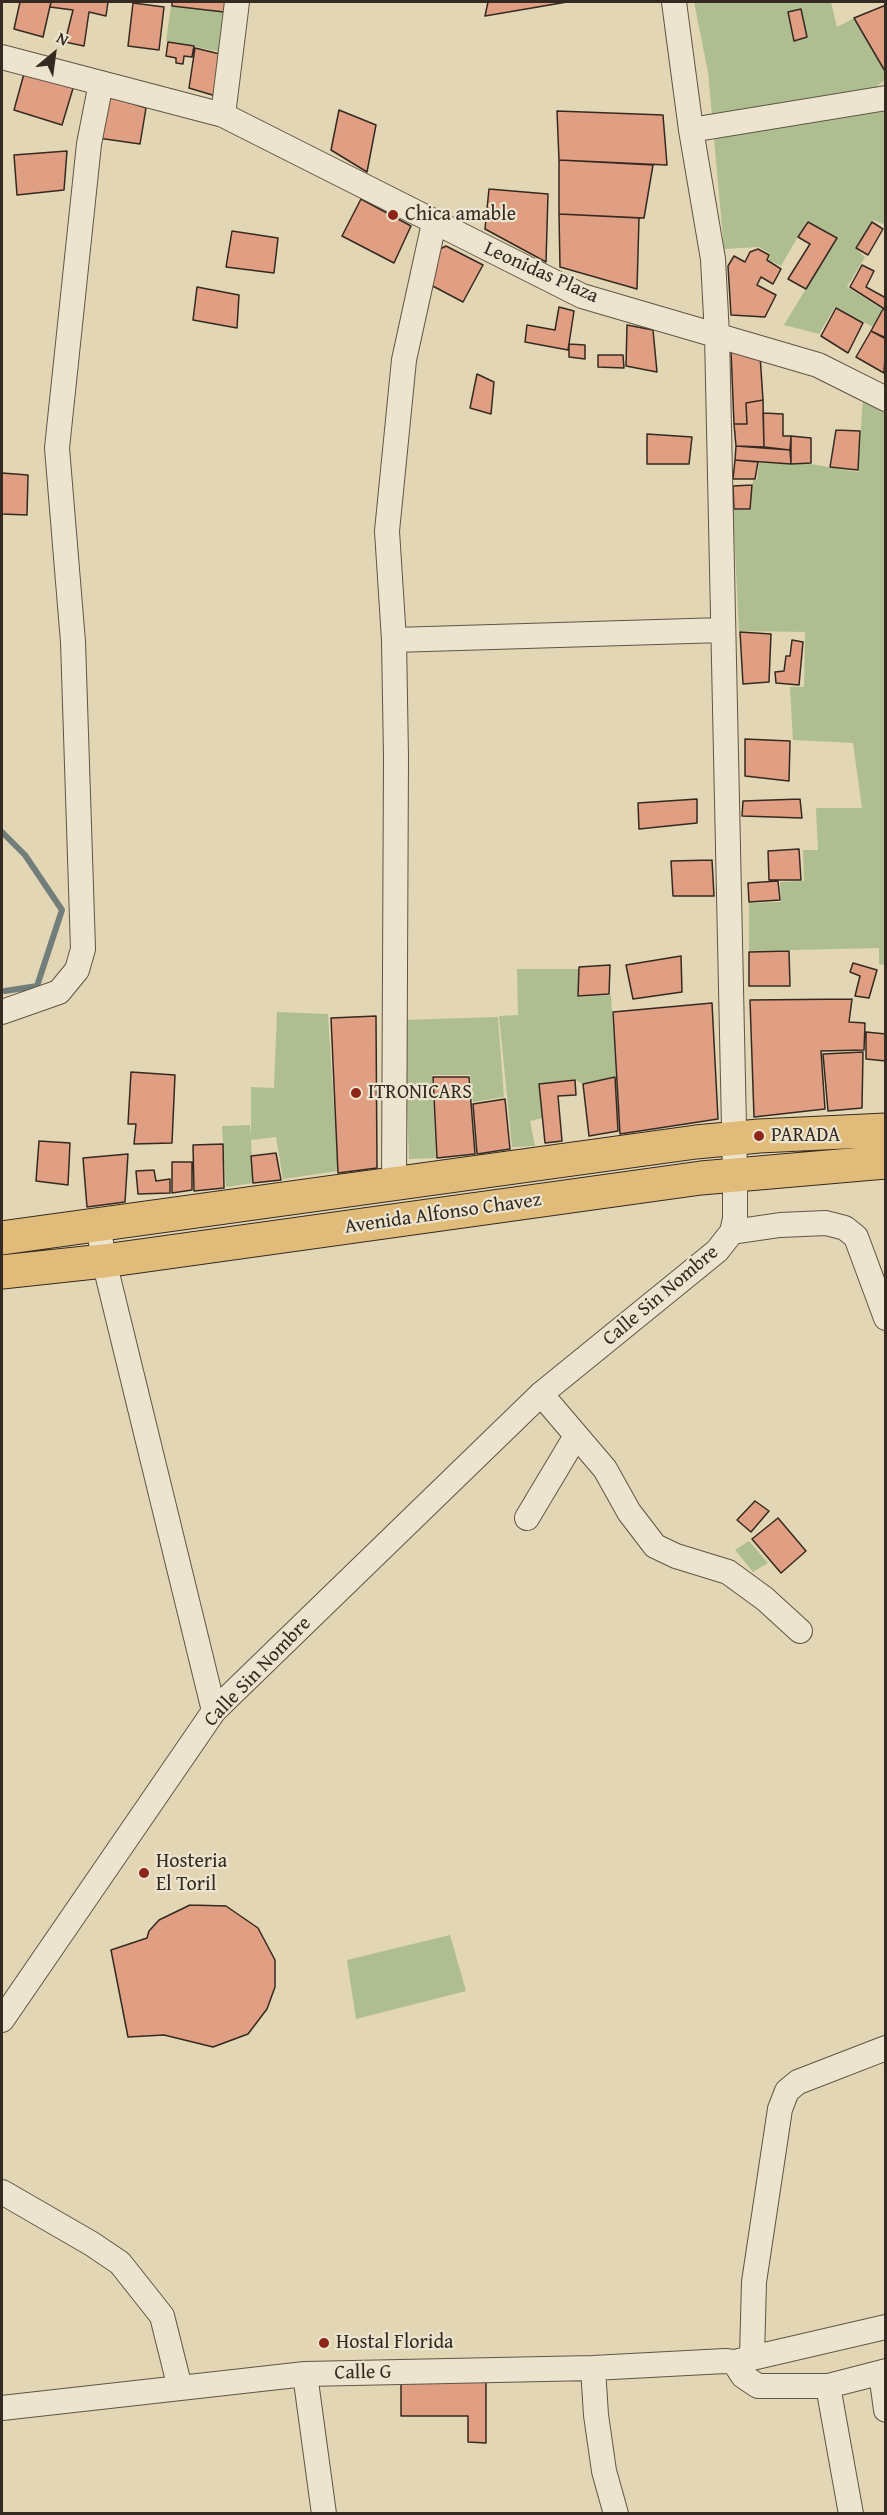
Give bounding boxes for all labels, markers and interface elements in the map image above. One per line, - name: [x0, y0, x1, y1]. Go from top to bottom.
- north arrow: [24, 24, 84, 84]
- text: N: [52, 25, 73, 51]
- place label: Chica amable: [405, 203, 516, 227]
- marker: Chica amable: [386, 208, 400, 222]
- street label: Leonidas Plaza: [480, 237, 602, 309]
- place label: ITRONICARS: [368, 1081, 472, 1105]
- marker: ITRONICARS: [349, 1086, 363, 1100]
- place label: PARADA: [771, 1124, 840, 1148]
- marker: PARADA: [752, 1129, 766, 1143]
- street label: Avenida Alfonso Chavez: [343, 1188, 543, 1240]
- street label: Calle Sin Nombre: [598, 1241, 724, 1351]
- street label: Calle Sin Nombre: [199, 1612, 317, 1732]
- place label: Hosteria El Toril: [156, 1850, 227, 1897]
- marker: Hosteria El Toril: [137, 1866, 151, 1880]
- place label: Hostal Florida: [336, 2331, 454, 2355]
- marker: Hostal Florida: [317, 2336, 331, 2350]
- street label: Calle G: [334, 2361, 392, 2385]

